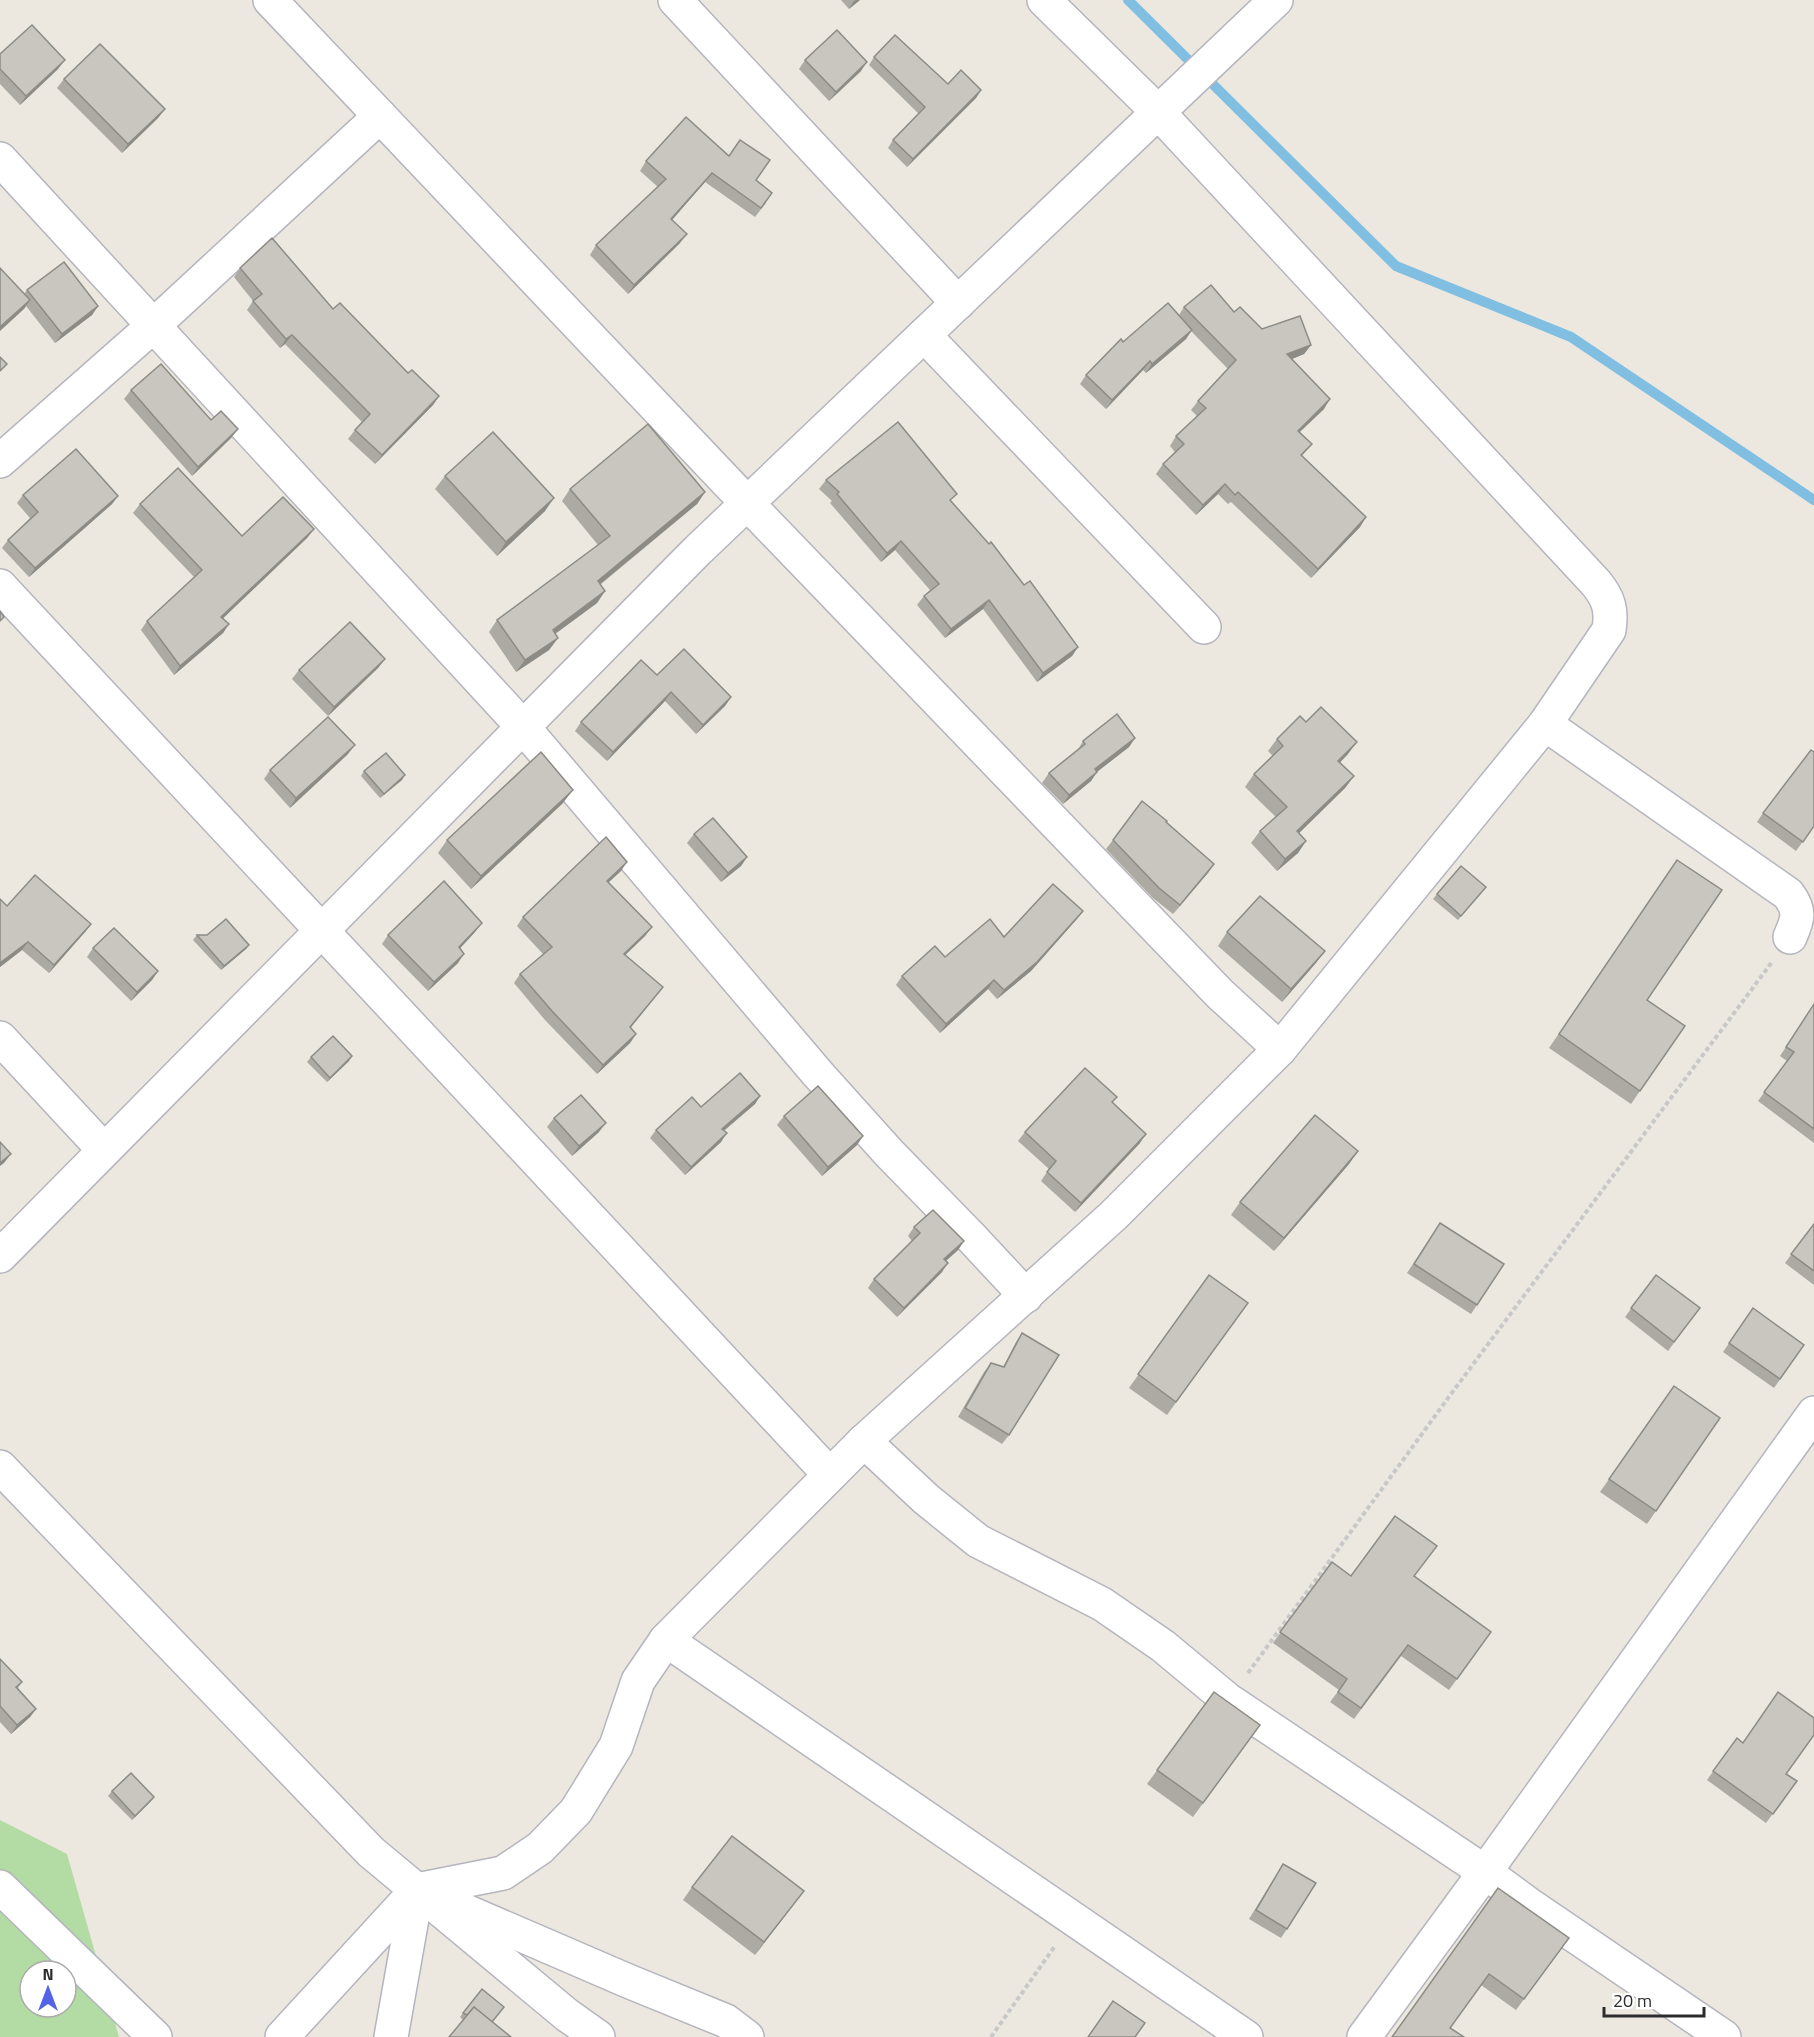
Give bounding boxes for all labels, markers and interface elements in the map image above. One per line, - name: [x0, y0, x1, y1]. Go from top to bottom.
- north arrow: [18, 1959, 78, 2019]
- text: N: [42, 1962, 54, 1986]
- scale bar: [1604, 1980, 1704, 2018]
- text: 20 m: [1613, 1987, 1652, 2014]

